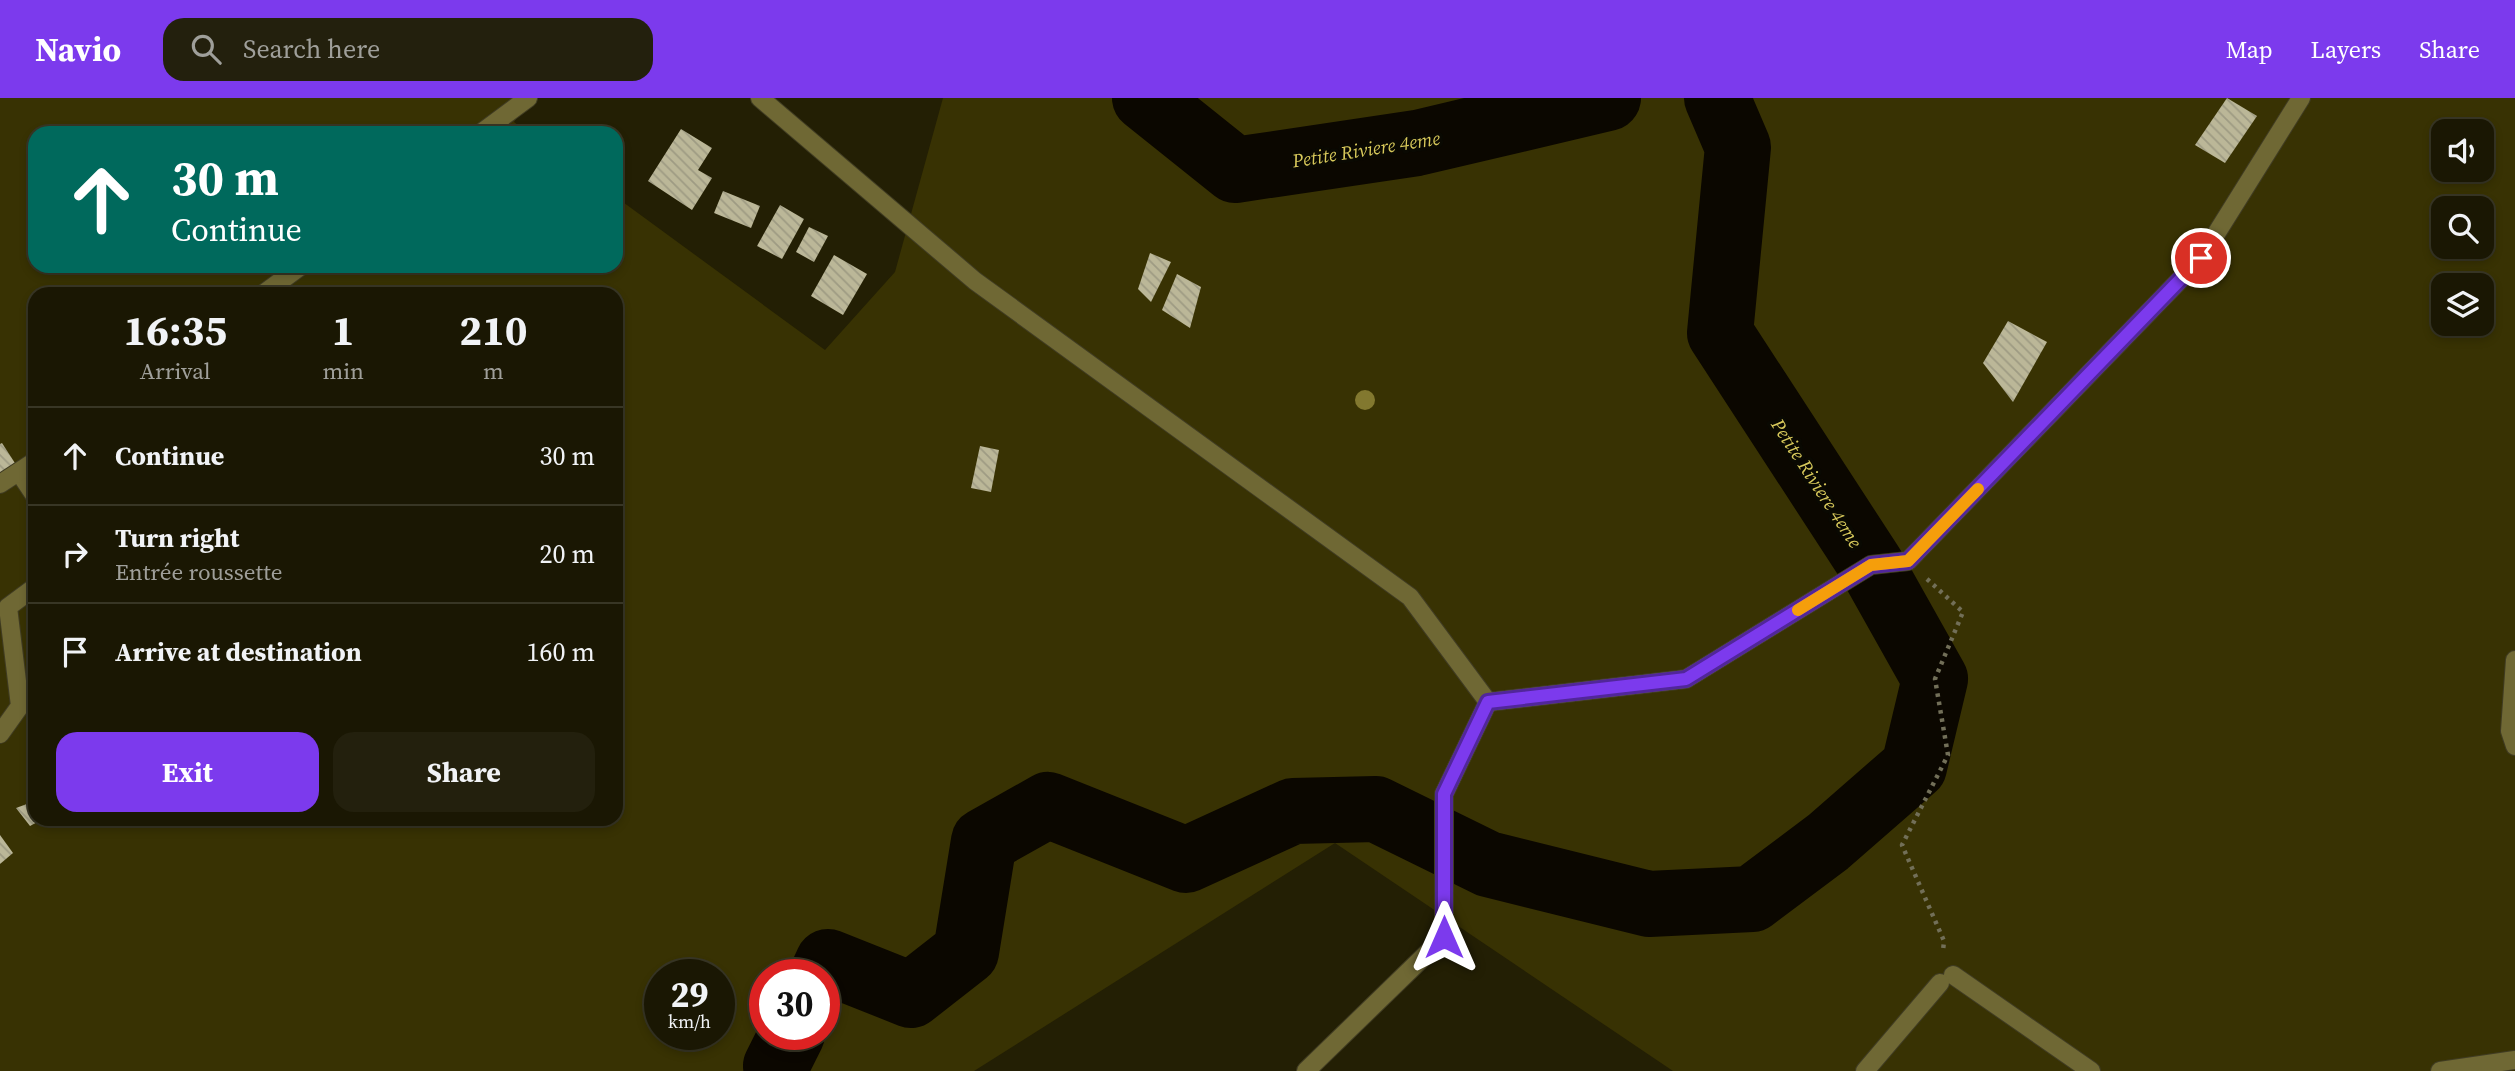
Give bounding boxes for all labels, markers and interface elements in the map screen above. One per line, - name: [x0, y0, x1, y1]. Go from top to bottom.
- search box: [163, 18, 653, 81]
- text: Navio: [35, 27, 121, 72]
- icon: search: [187, 30, 225, 68]
- text: Search here: [243, 31, 380, 67]
- text: Map: [2226, 33, 2273, 66]
- text: Layers: [2311, 33, 2381, 66]
- text: Share: [2419, 33, 2480, 66]
- map controls: [2431, 119, 2494, 336]
- button: sound: [2431, 119, 2494, 182]
- water label: Petite Riviere 4eme: [1289, 124, 1442, 174]
- text: 30 m: [171, 144, 279, 211]
- icon: ahead: [56, 154, 147, 245]
- button: search: [2431, 196, 2494, 259]
- text: Continue: [171, 208, 302, 252]
- pin: [2171, 228, 2231, 288]
- icon: arrive: [2182, 239, 2220, 277]
- button: layers: [2431, 273, 2494, 336]
- text: 16:35: [123, 301, 227, 359]
- text: 1: [332, 301, 355, 359]
- text: 210: [459, 301, 528, 359]
- text: Arrival: [140, 355, 211, 387]
- text: min: [322, 355, 364, 387]
- text: m: [483, 355, 504, 387]
- water label: Petite Riviere 4eme: [1765, 413, 1869, 553]
- icon: ahead: [56, 437, 94, 475]
- text: Continue: [115, 438, 224, 474]
- text: 30 m: [540, 438, 595, 474]
- text: Turn right: [115, 520, 239, 556]
- icon: right: [56, 535, 94, 573]
- text: 20 m: [540, 536, 595, 572]
- text: Entrée roussette: [115, 556, 282, 588]
- icon: arrive: [56, 633, 94, 671]
- text: Arrive at destination: [115, 634, 362, 670]
- text: 160 m: [527, 634, 595, 670]
- button: Exit: [56, 732, 319, 812]
- button: Share: [333, 732, 595, 812]
- position arrow: [1407, 900, 1481, 974]
- speed limit sign: 30: [749, 959, 840, 1050]
- text: 29: [671, 971, 708, 1019]
- text: km/h: [668, 1009, 711, 1034]

